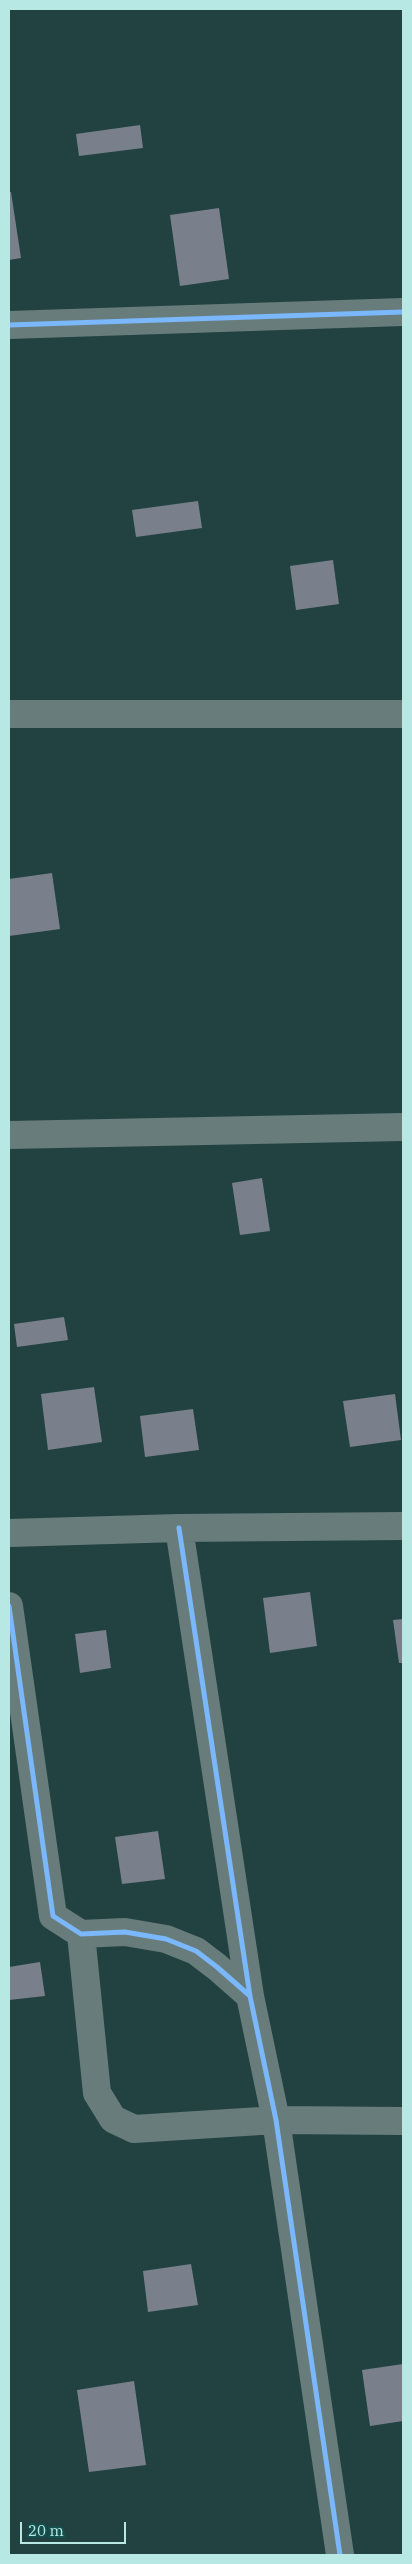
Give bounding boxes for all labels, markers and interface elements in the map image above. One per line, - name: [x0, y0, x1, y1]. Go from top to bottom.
- scale bar: [22, 2512, 129, 2544]
- text: 20 m: [28, 2521, 64, 2540]

